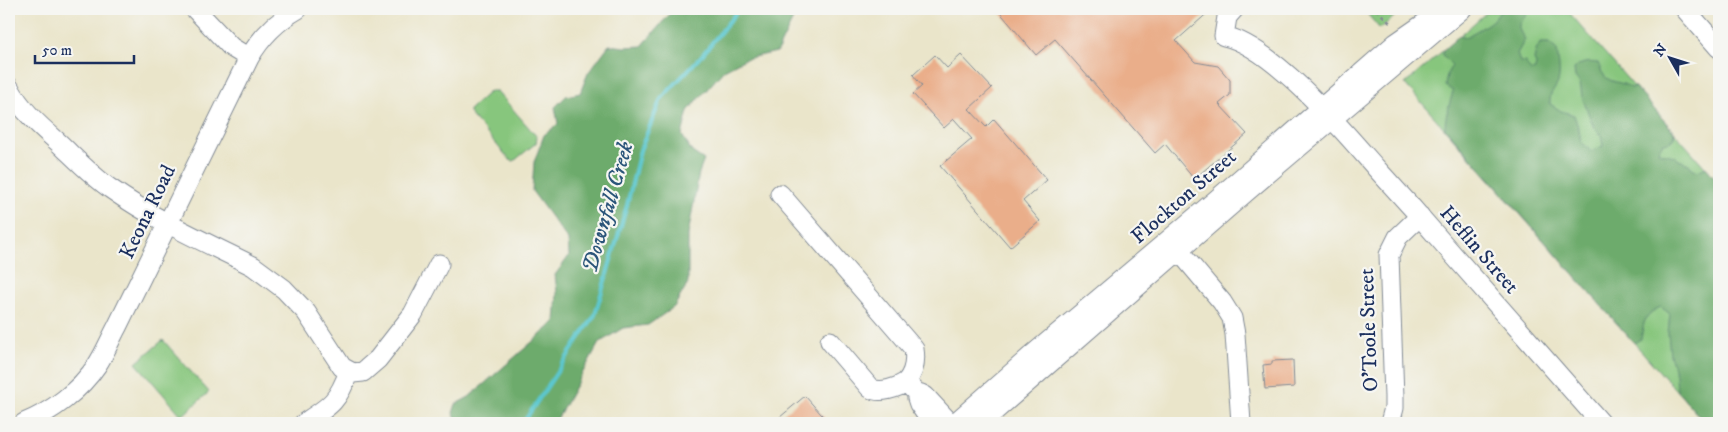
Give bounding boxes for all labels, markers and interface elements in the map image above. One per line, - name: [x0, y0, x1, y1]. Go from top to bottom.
- scale bar: [35, 32, 134, 64]
- north arrow: [1646, 32, 1696, 82]
- text: N: [1650, 40, 1672, 61]
- text: 50 m: [42, 41, 72, 60]
- water label: Downfall Creek: [576, 138, 640, 275]
- street label: Flockton Street: [1126, 144, 1242, 250]
- street label: Keona Road: [114, 160, 182, 263]
- street label: Heflin Street: [1434, 201, 1525, 300]
- street label: O'Toole Street: [1354, 267, 1384, 392]

